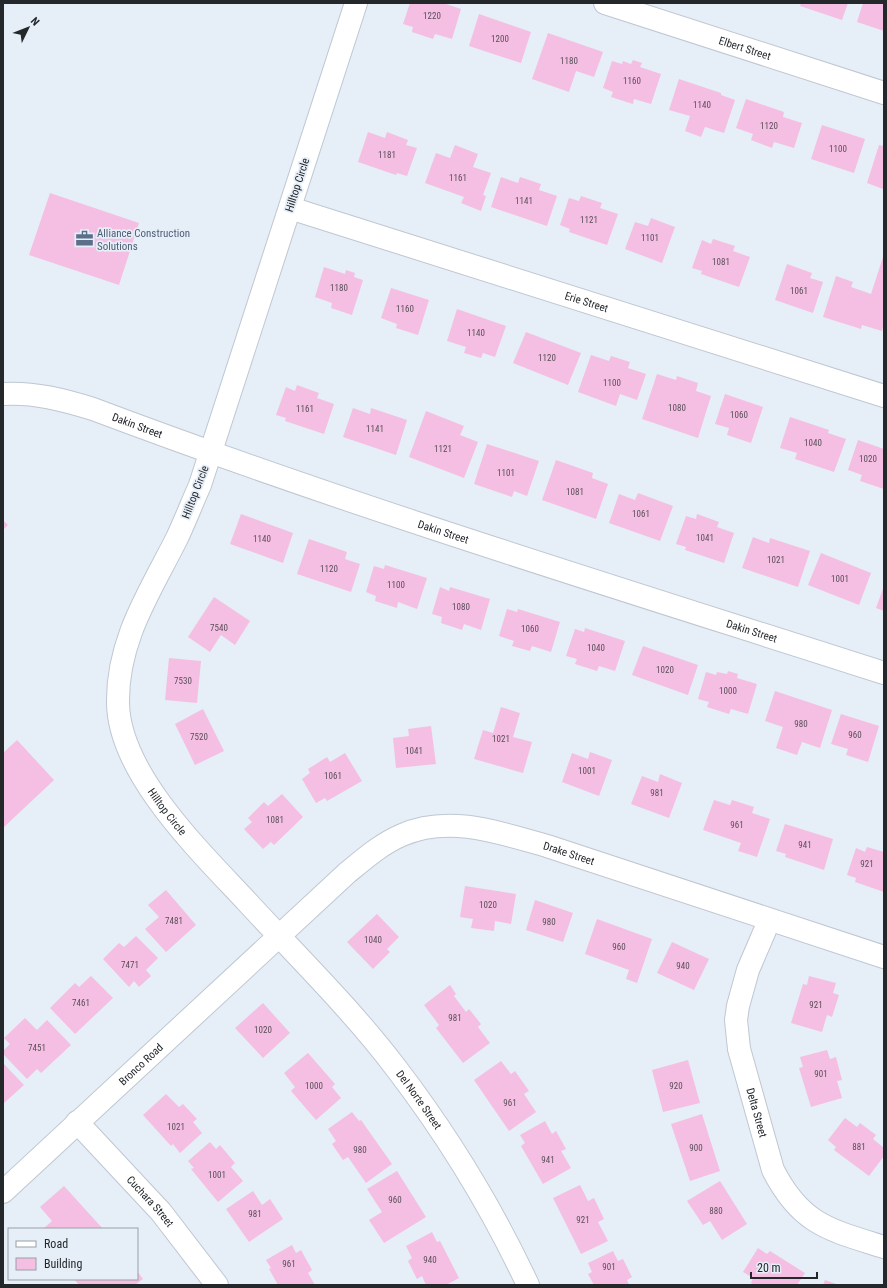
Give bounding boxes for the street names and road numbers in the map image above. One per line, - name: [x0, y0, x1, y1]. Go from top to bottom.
- street label: Elbert Street: [717, 34, 772, 63]
- street label: Hilltop Circle: [283, 157, 312, 214]
- street label: Erie Street: [563, 289, 610, 315]
- street label: Dakin Street: [110, 411, 164, 441]
- street label: Hilltop Circle: [179, 464, 212, 521]
- street label: Dakin Street: [416, 518, 470, 547]
- street label: Dakin Street: [725, 617, 779, 646]
- street label: Hilltop Circle: [145, 786, 189, 838]
- street label: Drake Street: [542, 839, 596, 868]
- street label: Bronco Road: [116, 1041, 166, 1088]
- street label: Del Norte Street: [393, 1068, 444, 1132]
- street label: Delta Street: [743, 1086, 770, 1139]
- street label: Cuchara Street: [124, 1173, 176, 1230]

